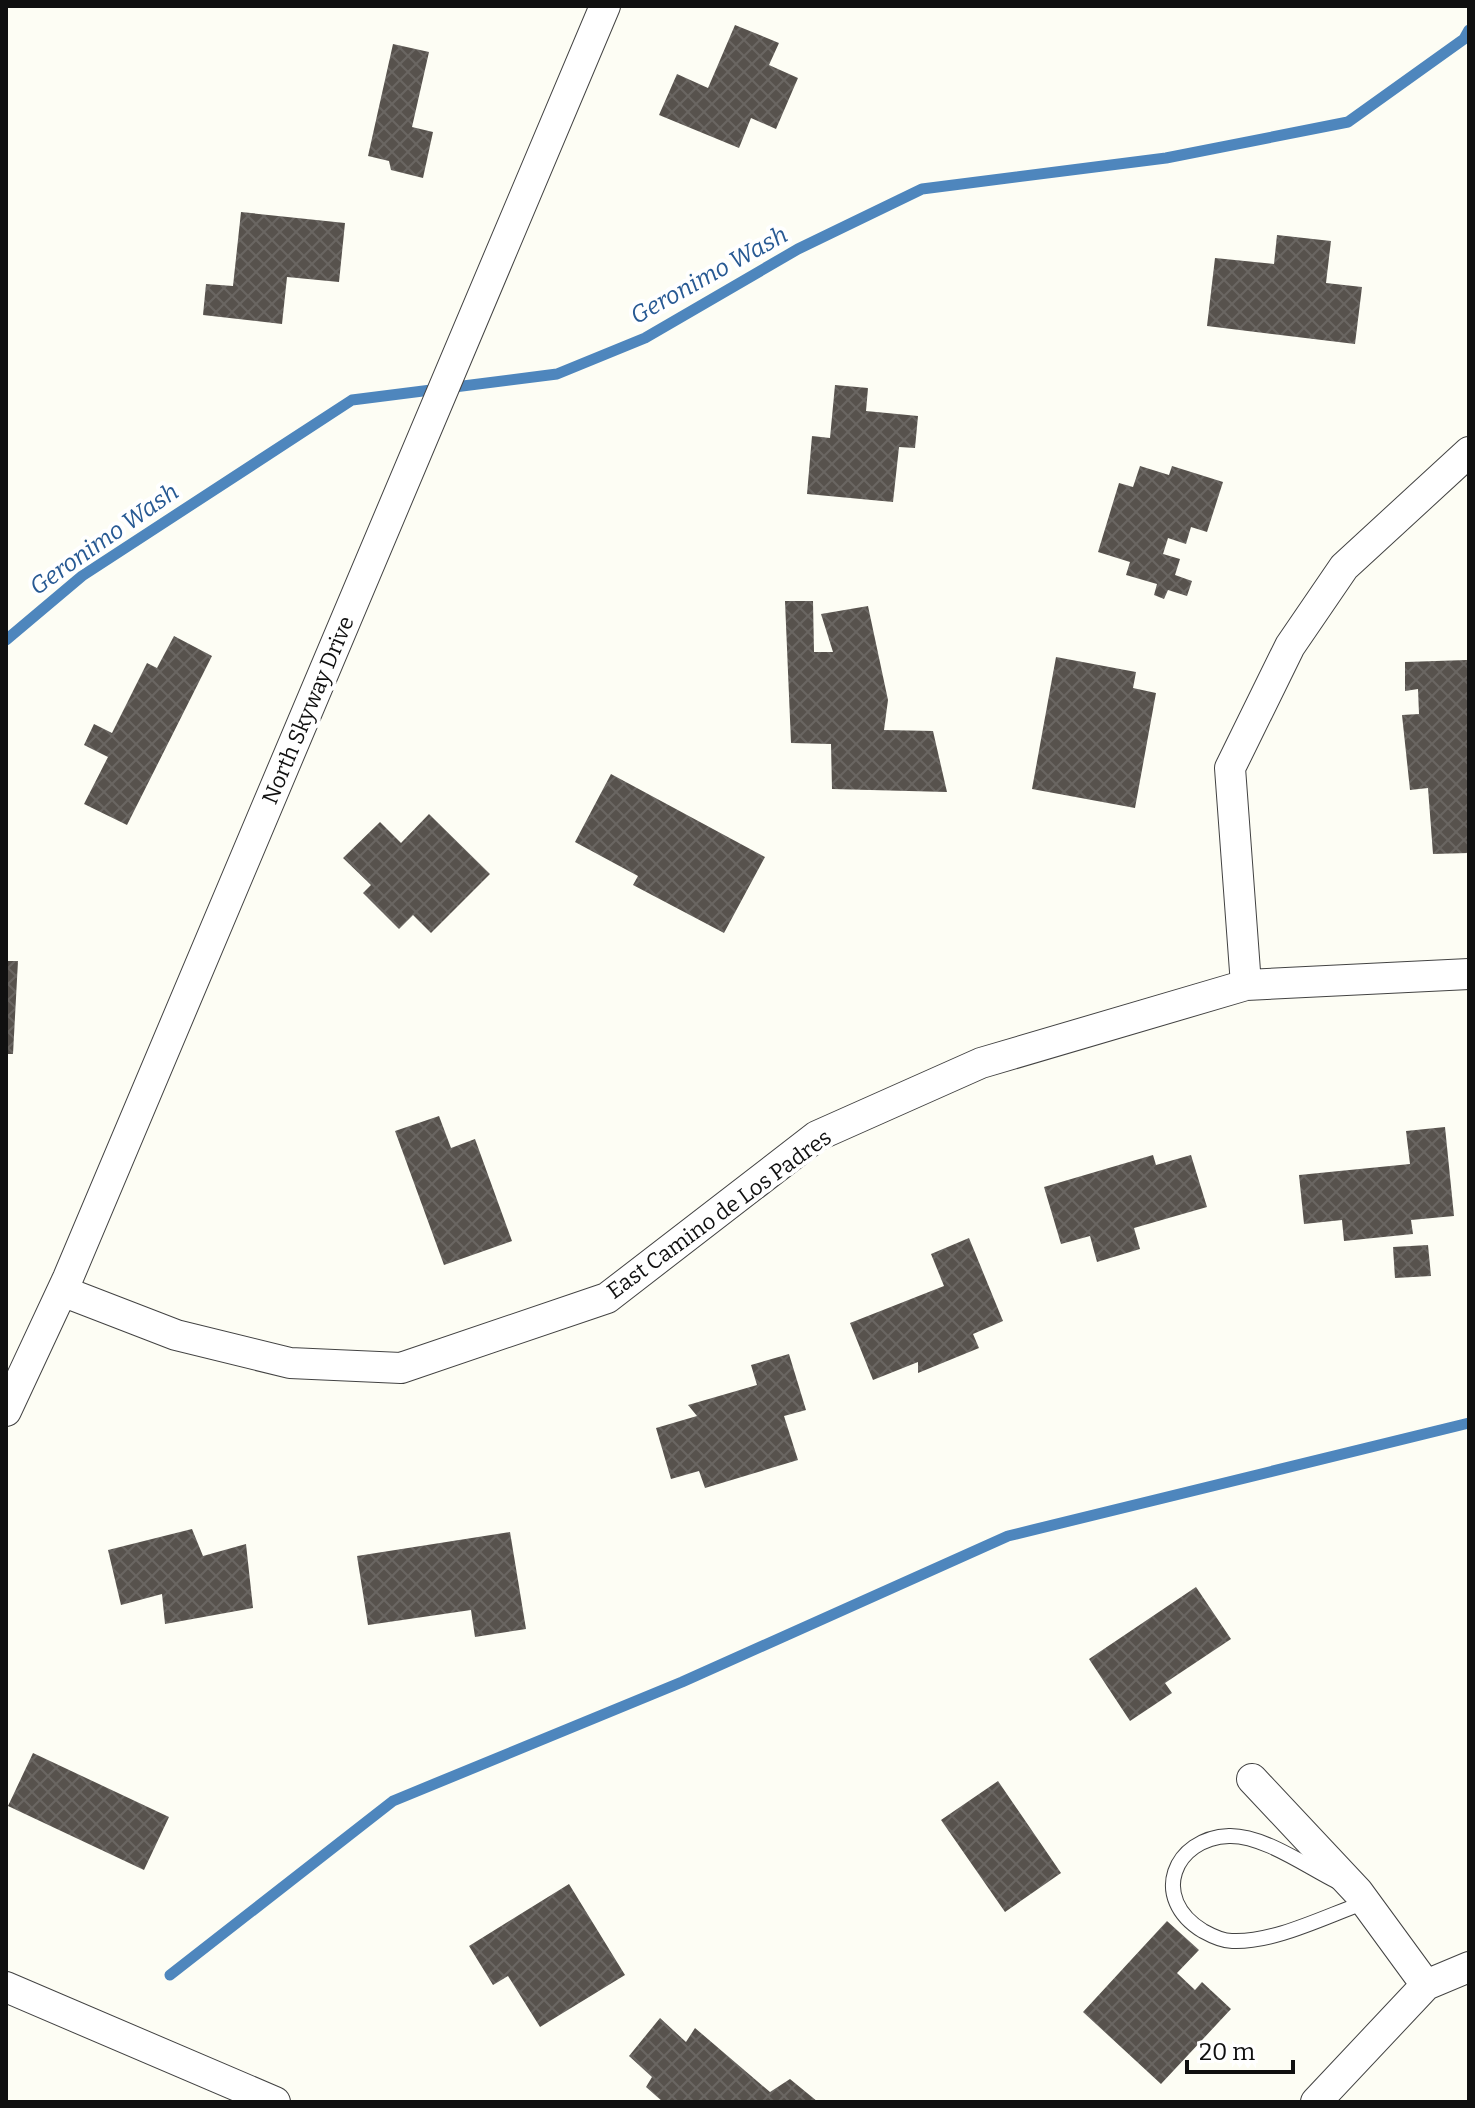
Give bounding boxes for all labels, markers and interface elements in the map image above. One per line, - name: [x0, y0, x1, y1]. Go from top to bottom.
- water label: Geronimo Wash: [626, 220, 792, 330]
- water label: Geronimo Wash: [24, 477, 184, 601]
- street label: North Skyway Drive: [256, 612, 360, 808]
- street label: East Camino de Los Padres: [602, 1123, 836, 1305]
- scale bar: [1187, 2024, 1293, 2074]
- text: 20 m: [1199, 2038, 1255, 2066]

